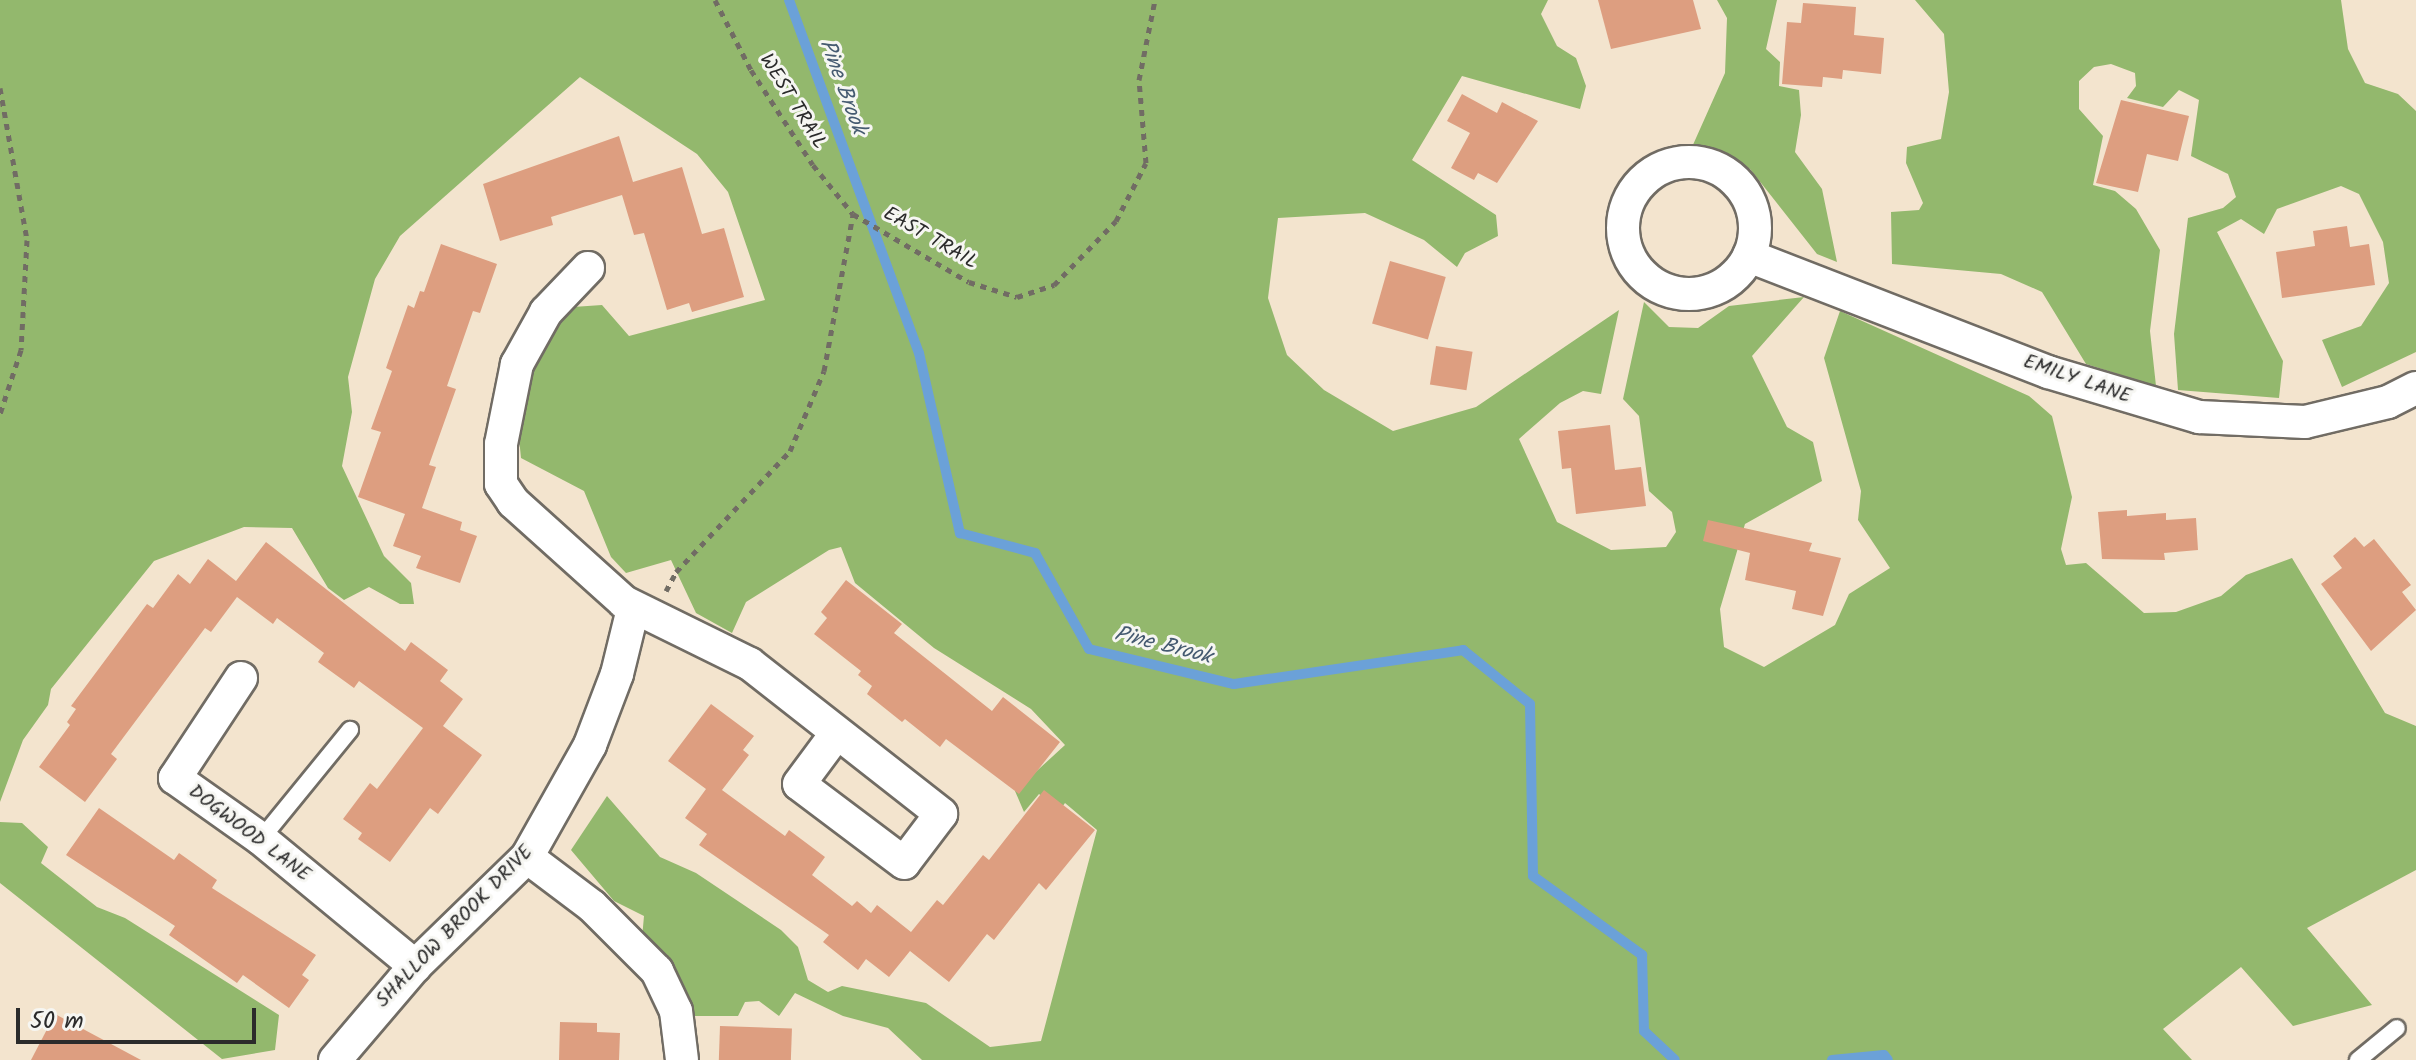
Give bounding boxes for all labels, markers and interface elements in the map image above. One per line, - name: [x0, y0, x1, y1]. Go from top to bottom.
- water label: Pine Brook: [813, 36, 871, 138]
- street label: WEST TRAIL: [753, 50, 831, 154]
- street label: EAST TRAIL: [879, 202, 981, 276]
- street label: EMILY LANE: [2020, 350, 2134, 410]
- water label: Pine Brook: [1112, 621, 1214, 671]
- street label: DOGWOOD LANE: [183, 780, 315, 888]
- street label: SHALLOW BROOK DRIVE: [371, 841, 539, 1013]
- scale bar: [20, 992, 260, 1042]
- text: 50 m: [30, 1002, 84, 1041]

